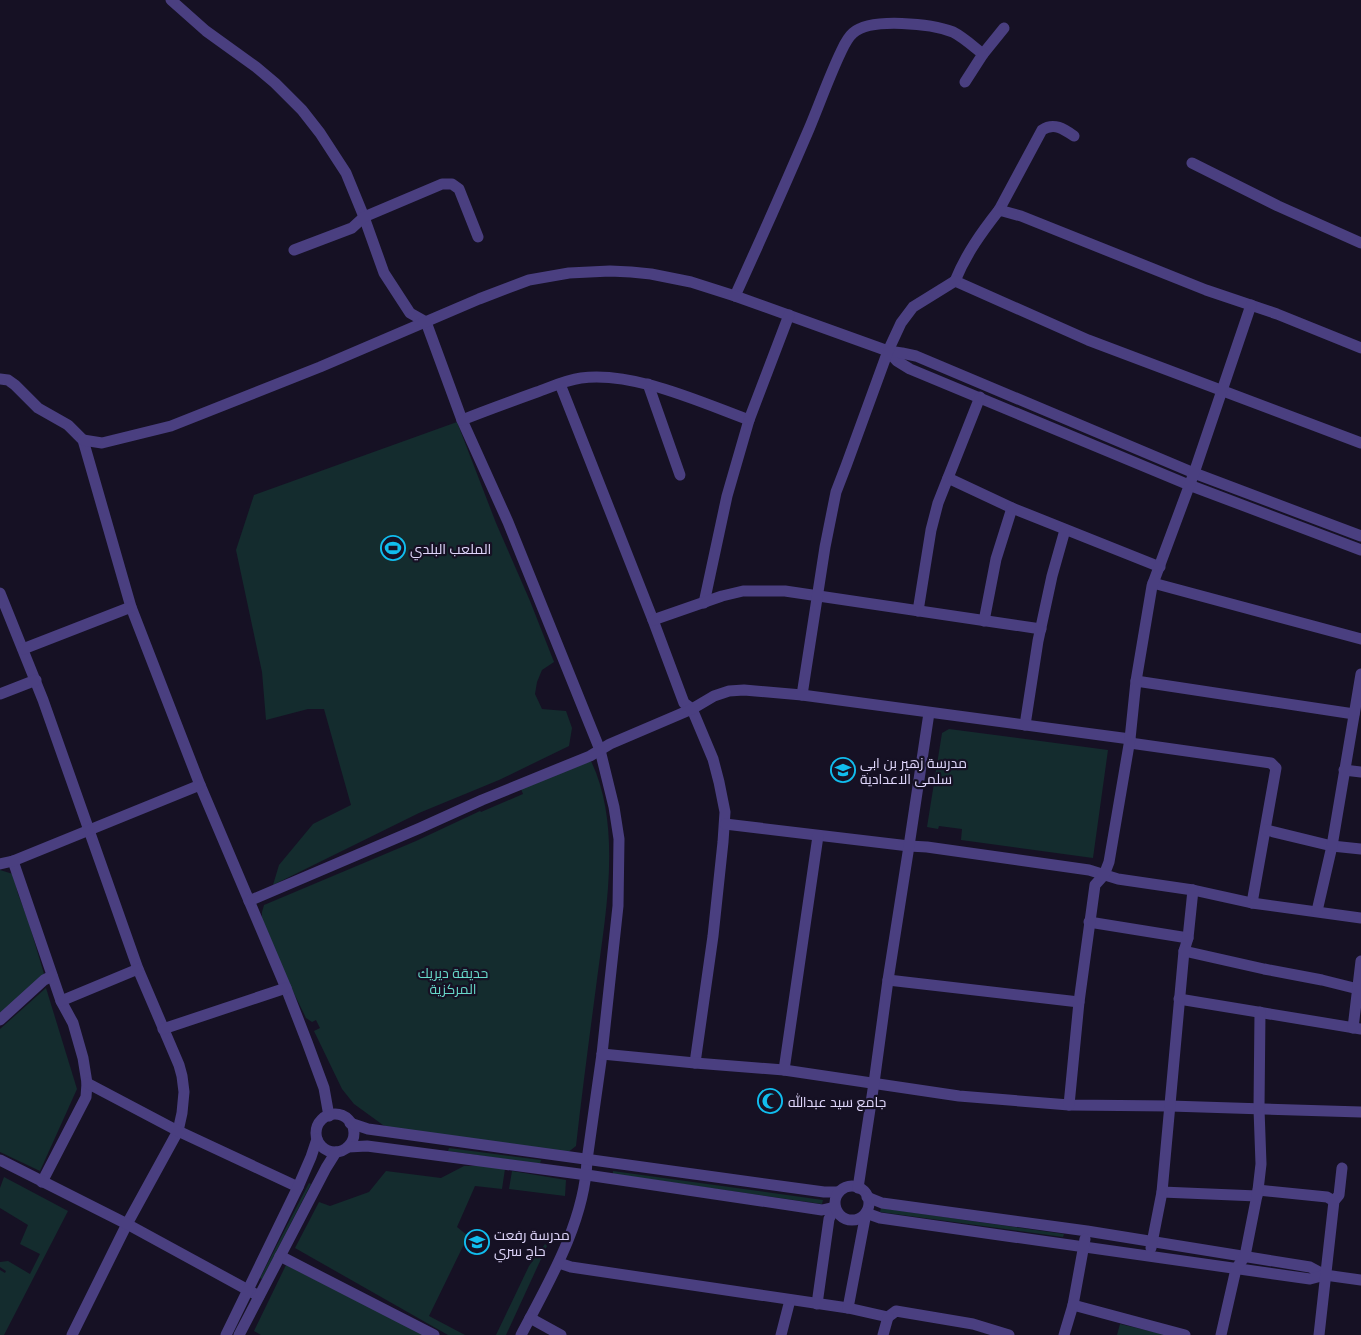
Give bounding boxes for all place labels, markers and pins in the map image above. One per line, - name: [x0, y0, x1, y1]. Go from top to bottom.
- sports icon: الملعب البلدي: [380, 535, 406, 561]
- place label: الملعب البلدي: [410, 540, 491, 561]
- place label: مدرسة زهير بن ابي سلمى الاعدادية: [860, 754, 967, 787]
- school or university icon: مدرسة زهير بن ابي سلمى الاعدادية: [830, 757, 856, 783]
- mosque icon: جامع سيد عبدالله: [757, 1088, 783, 1114]
- place label: جامع سيد عبدالله: [788, 1093, 886, 1111]
- place label: مدرسة رفعت حاج سري: [494, 1226, 570, 1263]
- school or university icon: مدرسة رفعت حاج سري: [464, 1229, 490, 1255]

